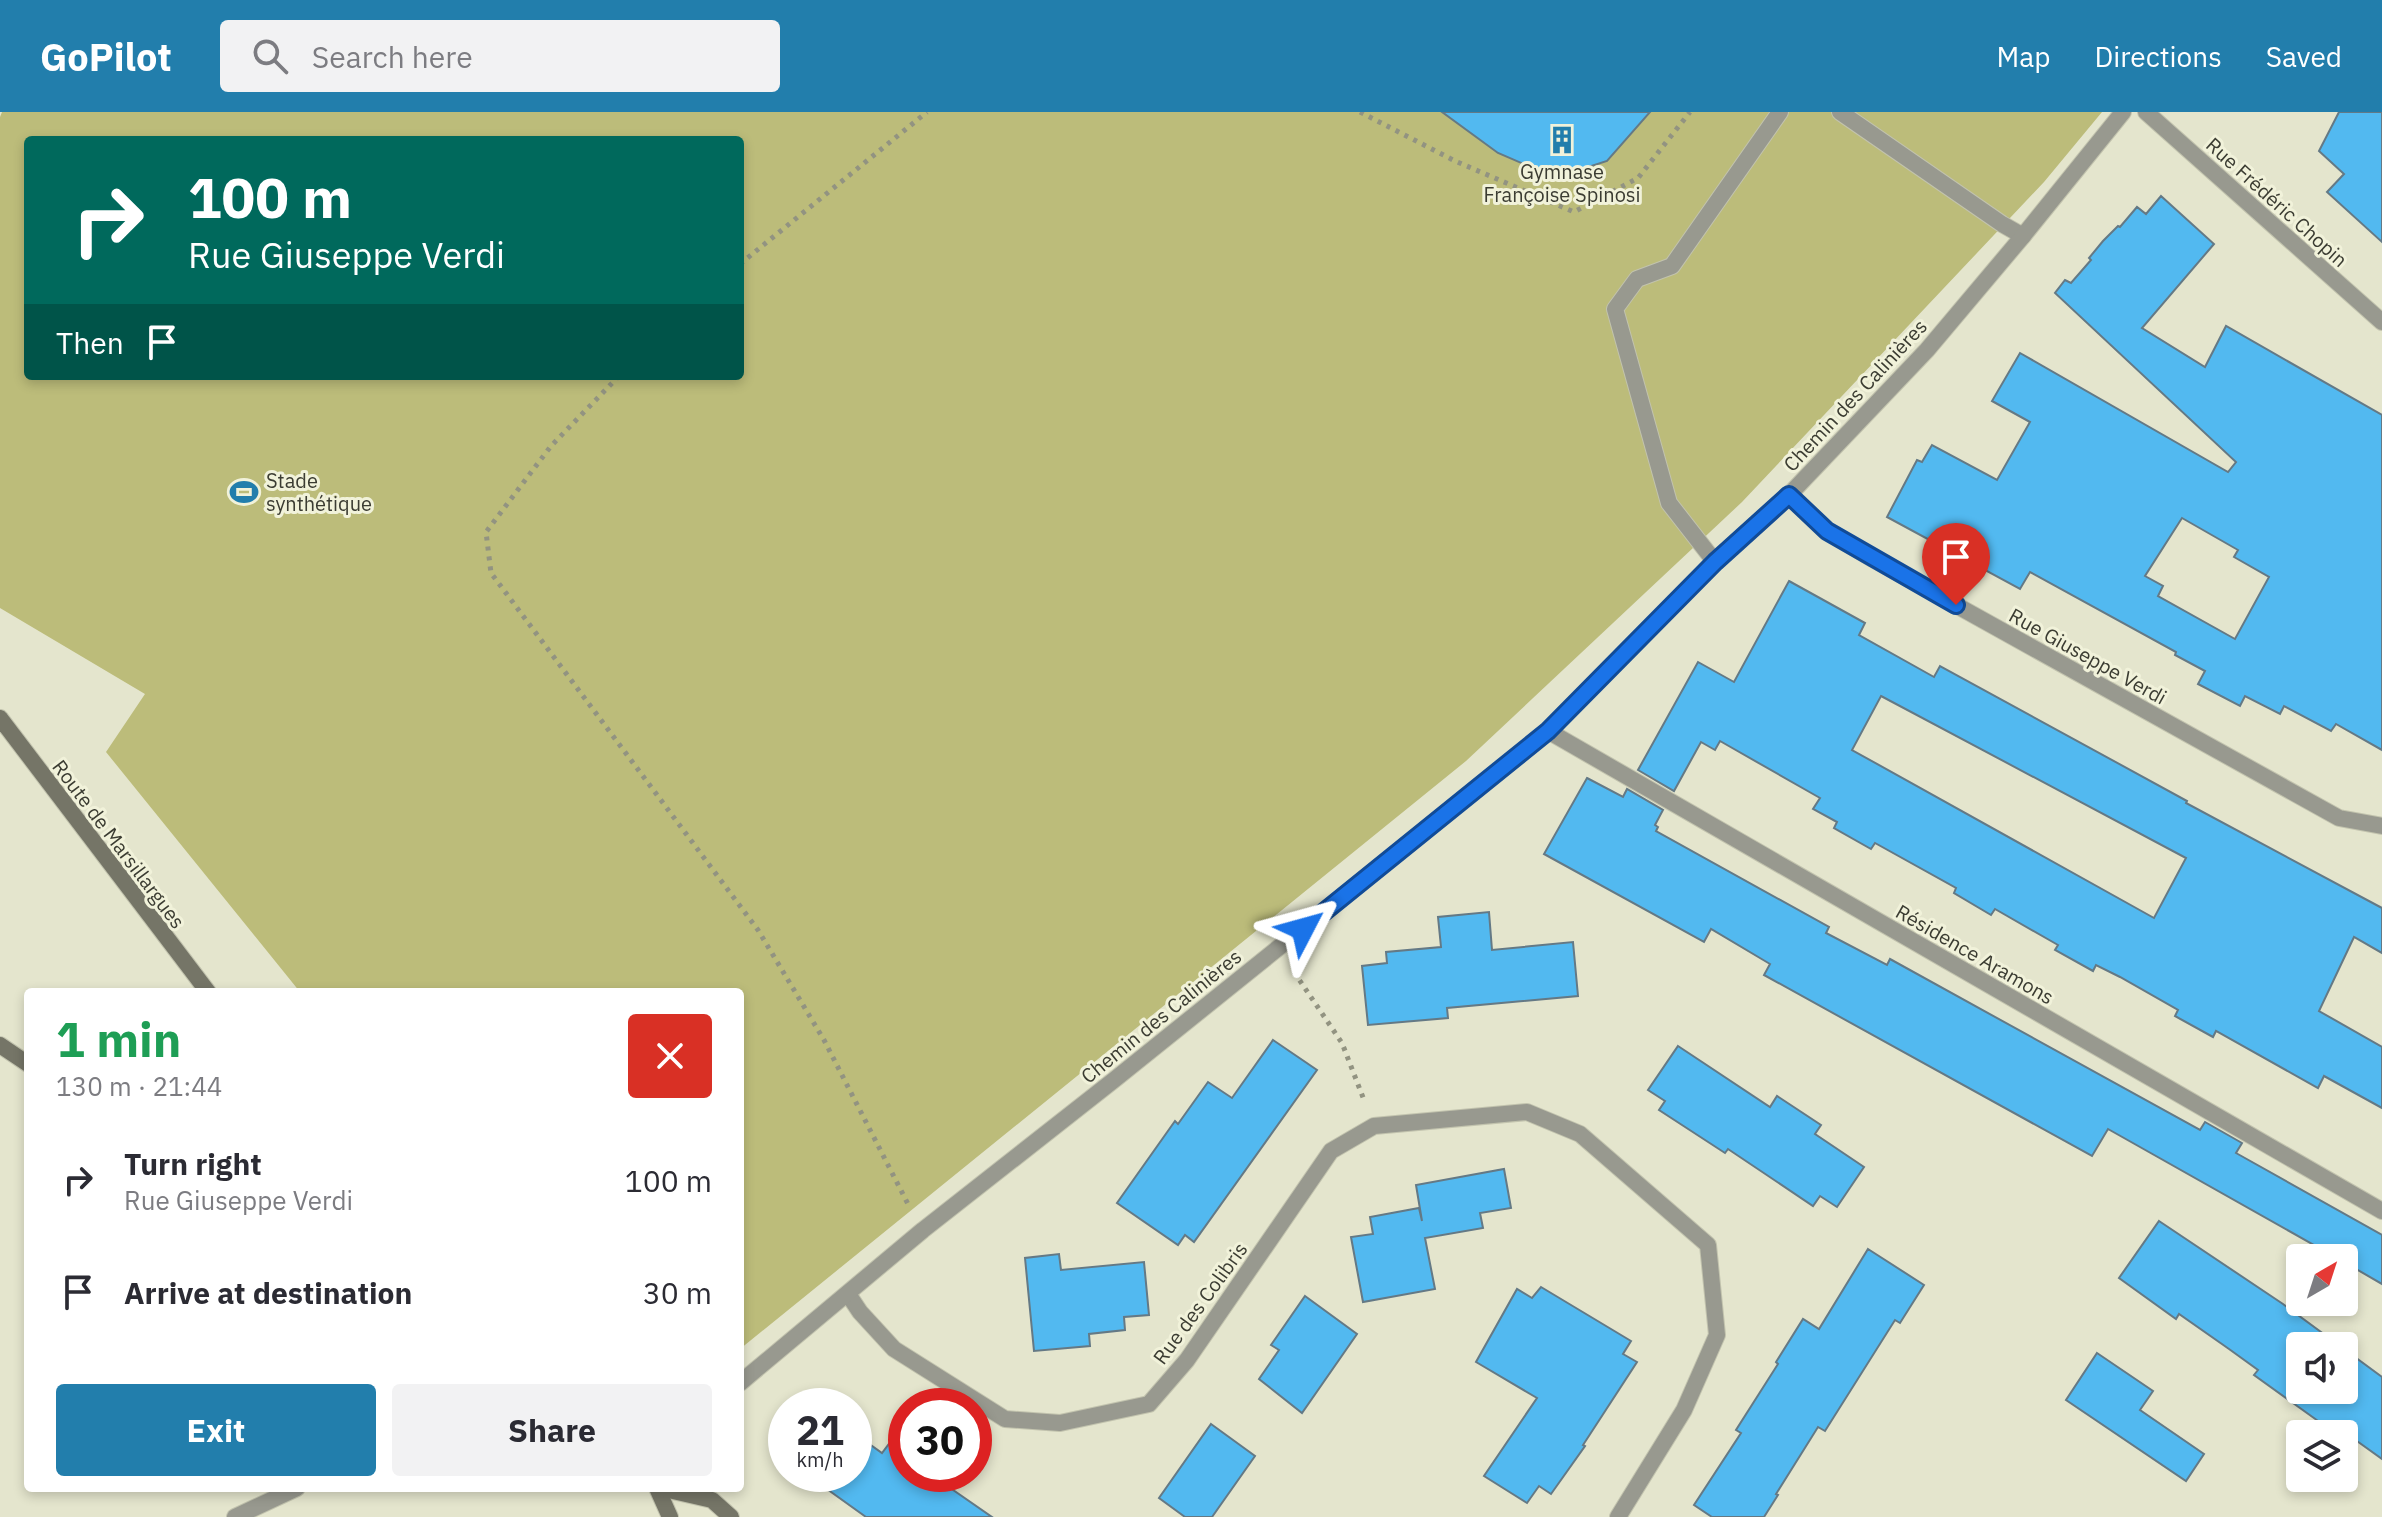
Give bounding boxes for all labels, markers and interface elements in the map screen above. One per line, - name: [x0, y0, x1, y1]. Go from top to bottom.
- search box: [220, 20, 780, 92]
- text: GoPilot: [40, 32, 172, 81]
- icon: search: [248, 34, 292, 78]
- text: Search here: [312, 37, 473, 76]
- text: Map: [1996, 38, 2050, 75]
- text: Directions: [2094, 38, 2222, 75]
- text: Saved: [2266, 38, 2342, 75]
- building icon: Gymnase Françoise Spinosi: [1547, 125, 1577, 155]
- street label: Rue Frédéric Chopin: [2201, 131, 2353, 273]
- place label: Gymnase Françoise Spinosi: [1483, 158, 1641, 208]
- text: 100 m: [188, 161, 352, 233]
- icon: right: [56, 168, 160, 272]
- text: Rue Giuseppe Verdi: [188, 231, 505, 278]
- street label: Chemin des Calinières: [1777, 313, 1933, 477]
- icon: arrive: [140, 320, 184, 364]
- text: Then: [56, 323, 124, 362]
- place label: Stade synthétique: [266, 467, 372, 517]
- sports icon: Stade synthétique: [229, 477, 259, 507]
- pin: [1922, 523, 1990, 605]
- icon: arrive: [1934, 535, 1978, 579]
- street label: Rue Giuseppe Verdi: [2004, 601, 2172, 711]
- street label: Route de Marsillargues: [47, 754, 191, 934]
- position arrow: [1261, 887, 1345, 971]
- street label: Résidence Aramons: [1891, 898, 2059, 1010]
- street label: Chemin des Calinières: [1075, 943, 1247, 1089]
- text: 1 min: [56, 1008, 181, 1070]
- button: close: [628, 1014, 712, 1098]
- text: 130 m · 21:44: [56, 1069, 222, 1103]
- text: Turn right: [124, 1144, 262, 1183]
- icon: right: [56, 1158, 100, 1202]
- text: 100 m: [625, 1161, 712, 1200]
- text: Rue Giuseppe Verdi: [124, 1183, 353, 1217]
- street label: Rue des Colibris: [1147, 1237, 1253, 1369]
- north arrow: [2286, 1244, 2358, 1316]
- map controls: [2286, 1244, 2358, 1492]
- icon: arrive: [56, 1270, 100, 1314]
- text: Arrive at destination: [124, 1273, 412, 1312]
- text: 30 m: [643, 1273, 712, 1312]
- button: sound: [2286, 1332, 2358, 1404]
- button: Exit: [56, 1384, 376, 1476]
- button: Share: [392, 1384, 712, 1476]
- speed limit sign: 30: [888, 1388, 992, 1492]
- text: 21: [796, 1404, 844, 1456]
- button: layers: [2286, 1420, 2358, 1492]
- text: km/h: [796, 1446, 844, 1473]

